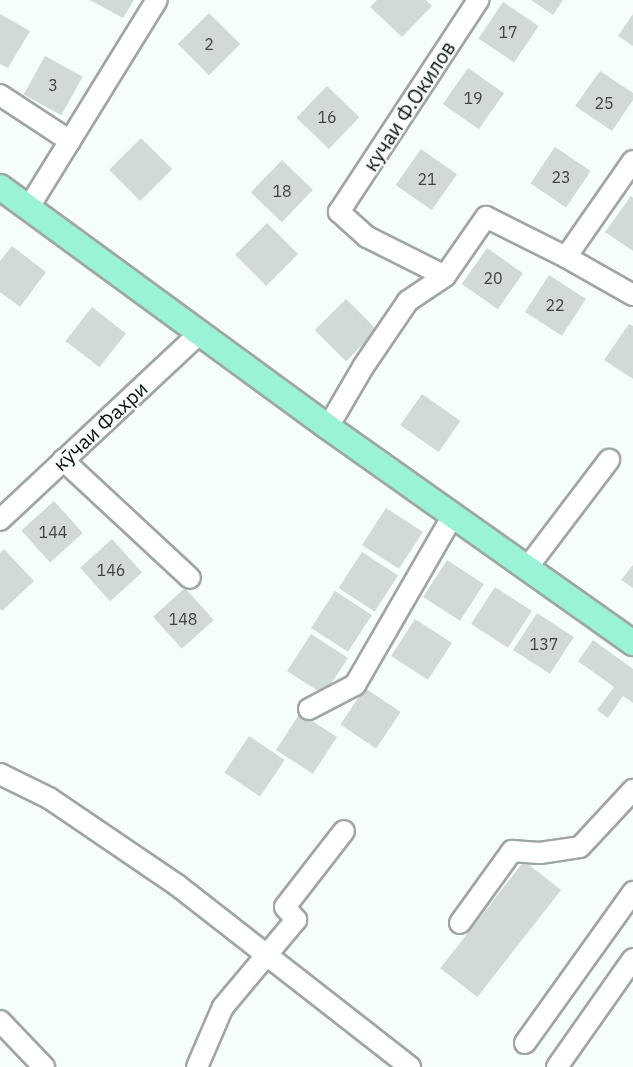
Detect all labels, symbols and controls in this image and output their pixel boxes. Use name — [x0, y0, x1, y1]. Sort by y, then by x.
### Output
house number: 17 — [498, 22, 518, 42]
house number: 2 — [204, 34, 214, 54]
street label: кучаи Ф.Окилов — [358, 37, 460, 175]
house number: 3 — [48, 75, 58, 95]
house number: 19 — [463, 88, 483, 108]
house number: 25 — [594, 93, 614, 113]
house number: 16 — [317, 107, 337, 127]
house number: 23 — [551, 167, 571, 187]
house number: 21 — [417, 169, 437, 189]
house number: 18 — [272, 181, 292, 201]
house number: 20 — [483, 268, 503, 288]
house number: 22 — [545, 295, 565, 315]
street label: кӯчаи Фахри — [48, 376, 152, 476]
house number: 144 — [39, 522, 67, 542]
house number: 146 — [97, 560, 125, 580]
house number: 148 — [169, 609, 197, 629]
house number: 137 — [530, 634, 558, 654]

